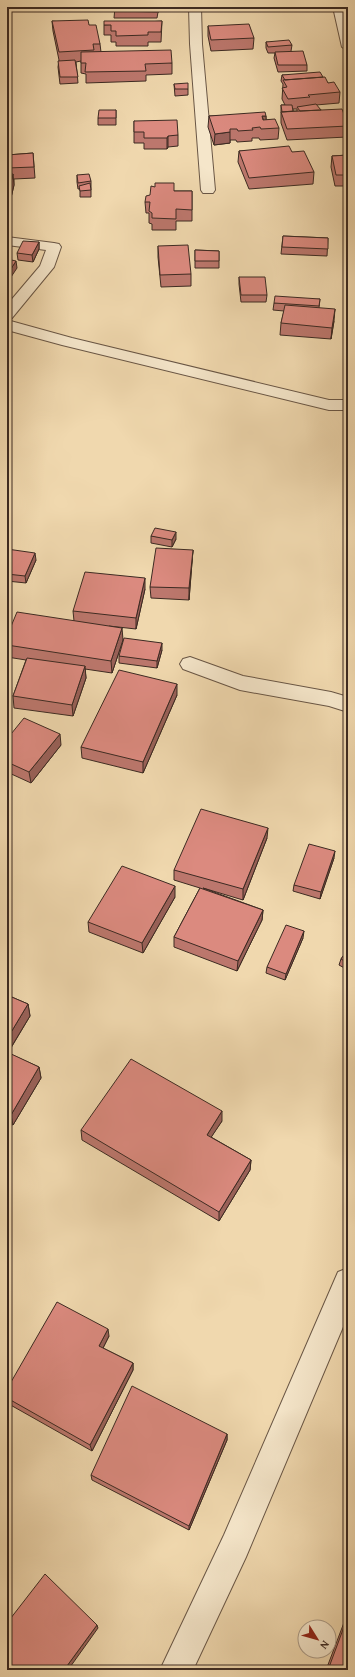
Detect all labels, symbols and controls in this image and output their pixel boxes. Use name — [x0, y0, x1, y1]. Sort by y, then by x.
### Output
north arrow — [297, 1619, 337, 1659]
text: N — [316, 1637, 334, 1653]

